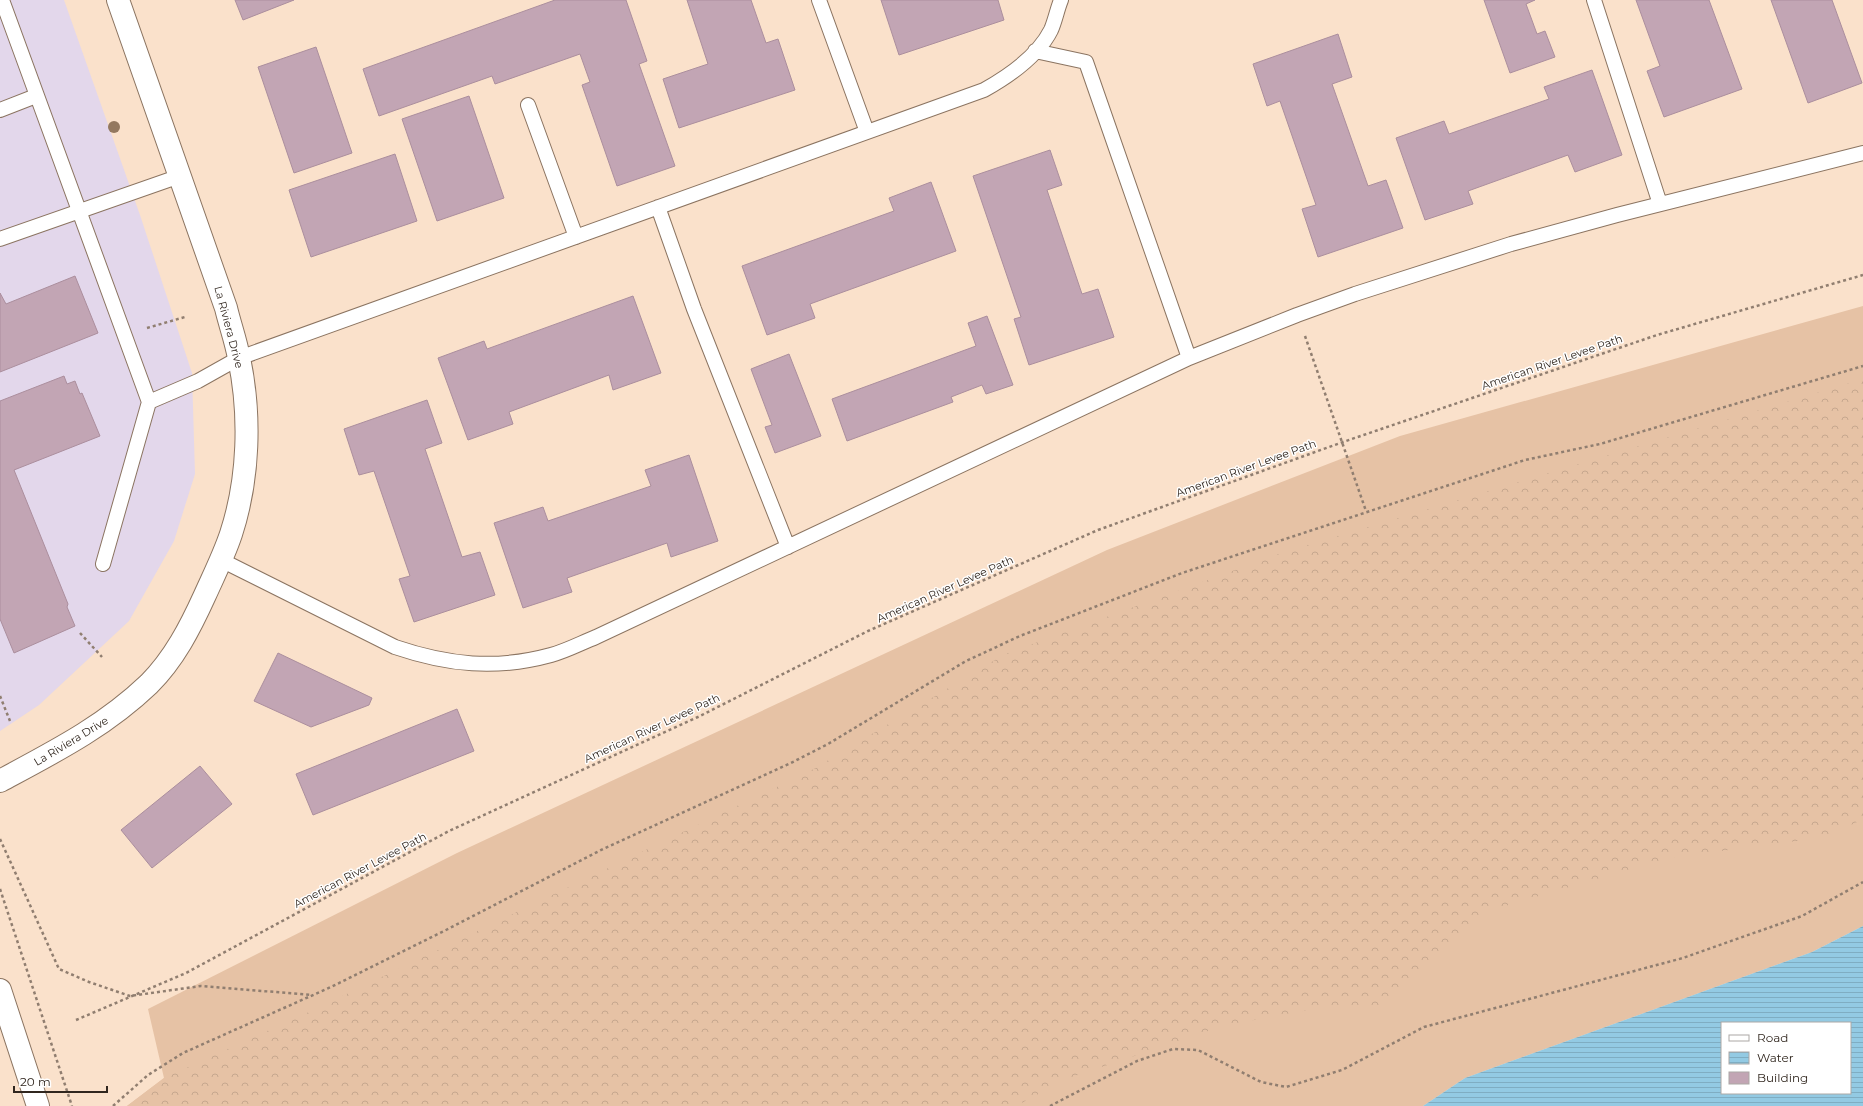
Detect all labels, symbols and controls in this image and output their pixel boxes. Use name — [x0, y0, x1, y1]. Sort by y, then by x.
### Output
street label: La Riviera Drive — [211, 284, 247, 370]
street label: American River Levee Path — [1480, 331, 1624, 393]
street label: American River Levee Path — [1174, 436, 1318, 500]
street label: American River Levee Path — [874, 552, 1016, 626]
street label: American River Levee Path — [582, 690, 722, 766]
street label: La Riviera Drive — [31, 713, 111, 769]
street label: American River Levee Path — [291, 829, 429, 911]
legend — [1721, 1022, 1851, 1094]
text: Road — [1757, 1030, 1788, 1045]
text: Water — [1757, 1050, 1794, 1065]
scale bar — [14, 1068, 107, 1094]
text: Building — [1757, 1070, 1808, 1085]
text: 20 m — [20, 1074, 51, 1089]

